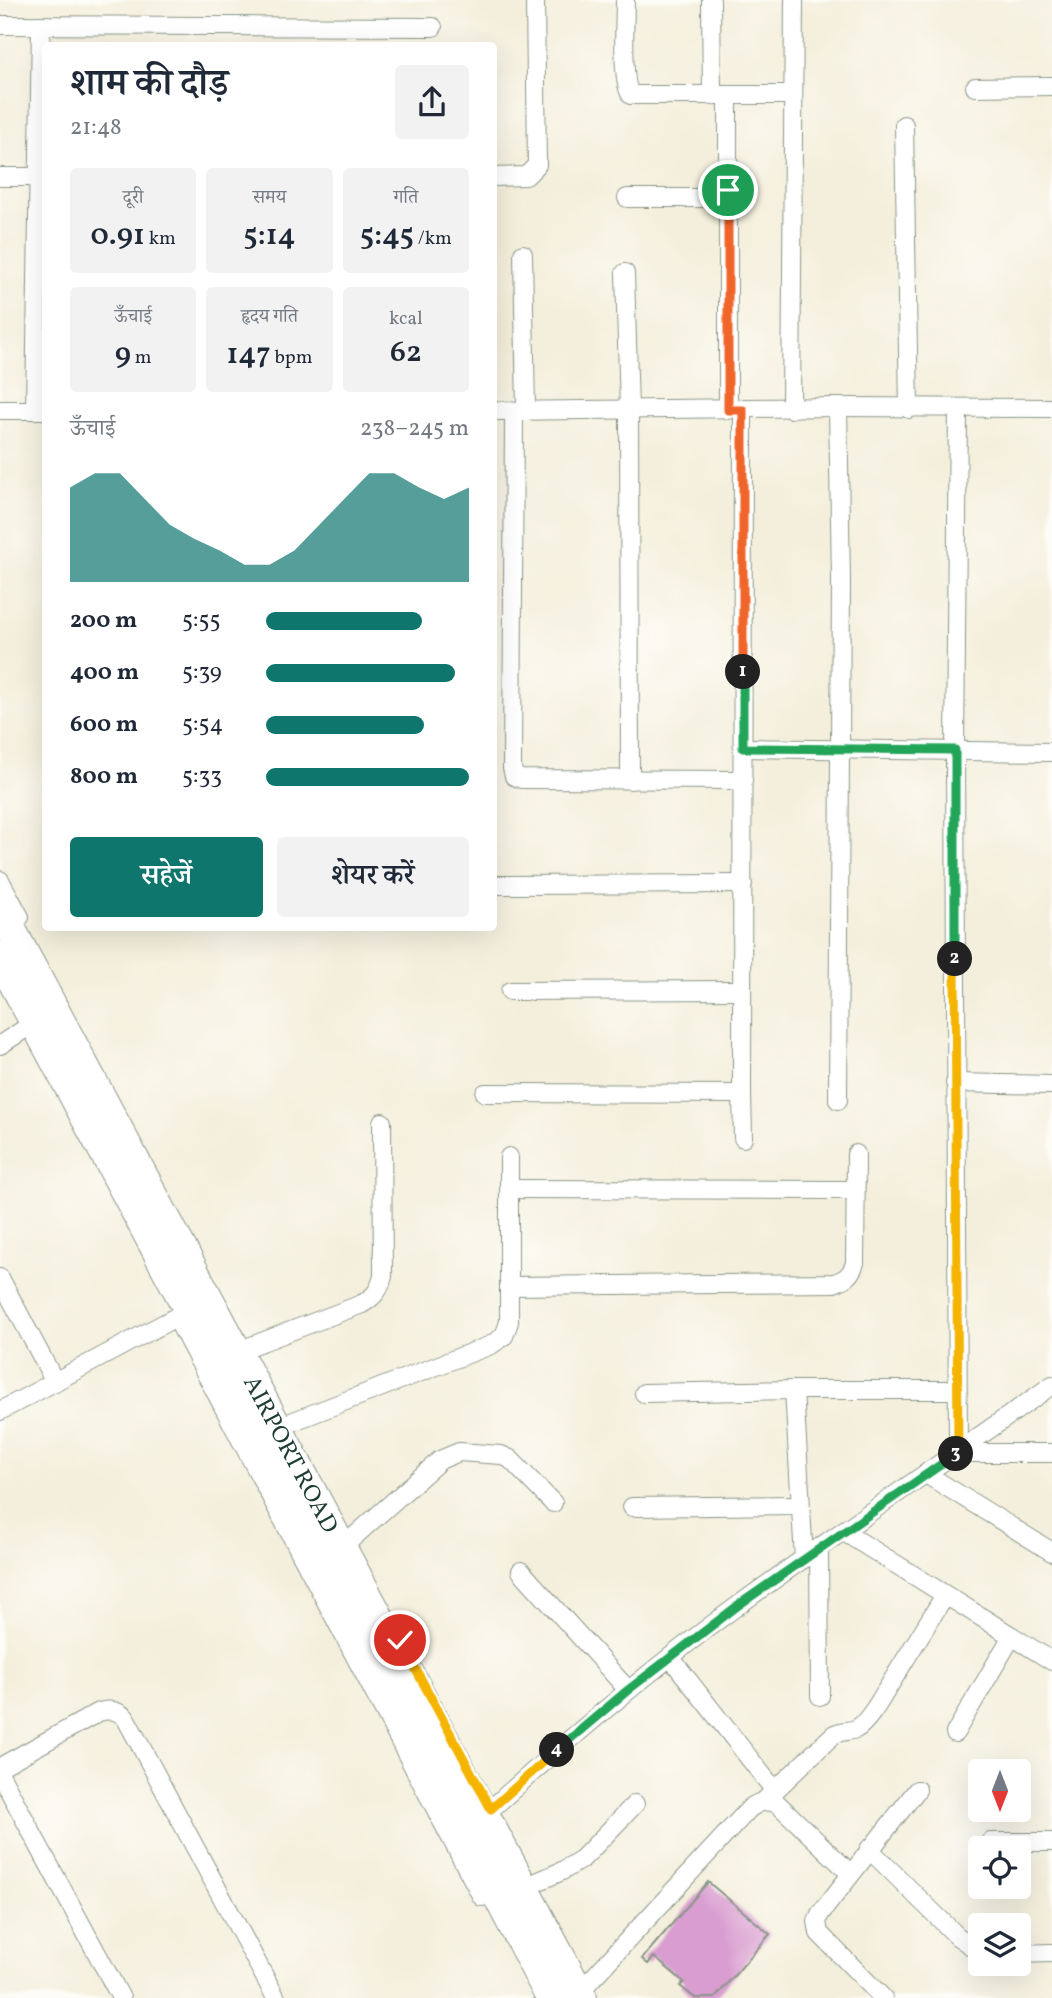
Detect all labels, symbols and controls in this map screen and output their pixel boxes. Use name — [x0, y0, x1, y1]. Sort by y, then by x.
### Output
text: शाम की दौड़ — [70, 59, 228, 112]
button: share — [395, 65, 469, 139]
text: 21:48 — [70, 112, 122, 144]
pin — [698, 160, 758, 220]
icon: arrive — [709, 171, 747, 209]
text: दूरी — [123, 185, 143, 211]
text: समय — [253, 185, 286, 211]
text: गति — [393, 185, 418, 211]
text: 0.91 — [91, 215, 145, 257]
text: 5:14 — [243, 215, 296, 257]
text: 5:45 — [360, 215, 414, 257]
text: km — [145, 226, 176, 252]
text: /km — [414, 226, 452, 252]
text: ऊँचाई — [114, 304, 152, 330]
text: हृदय गति — [241, 304, 298, 330]
text: kcal — [389, 306, 423, 332]
text: 62 — [390, 332, 422, 374]
text: 9 — [115, 334, 131, 376]
text: 147 — [226, 334, 271, 376]
text: m — [131, 345, 152, 371]
text: bpm — [271, 345, 313, 371]
text: ऊँचाई — [70, 413, 115, 445]
text: 238–245 m — [360, 413, 469, 445]
text: 200 m — [70, 605, 137, 637]
text: 5:55 — [182, 605, 221, 637]
pin: 1 — [726, 654, 760, 690]
text: 400 m — [70, 657, 139, 689]
text: 5:39 — [182, 657, 222, 689]
text: 1 — [739, 658, 746, 684]
text: 600 m — [70, 709, 138, 741]
text: 5:54 — [182, 709, 223, 741]
text: 800 m — [70, 761, 138, 793]
text: 5:33 — [182, 761, 222, 793]
button: सहेजें — [70, 837, 263, 917]
button: शेयर करें — [277, 837, 469, 917]
pin: 2 — [937, 942, 972, 976]
text: 2 — [950, 945, 959, 971]
street label: AIRPORT ROAD — [233, 1370, 346, 1540]
pin: 3 — [939, 1436, 974, 1472]
text: 3 — [951, 1440, 960, 1466]
pin — [370, 1610, 430, 1670]
icon: check — [381, 1621, 419, 1659]
pin: 4 — [540, 1732, 574, 1768]
text: 4 — [551, 1736, 562, 1762]
north arrow — [968, 1759, 1031, 1822]
map controls — [968, 1759, 1031, 1976]
button: locate — [968, 1836, 1031, 1899]
button: layers — [968, 1913, 1031, 1976]

